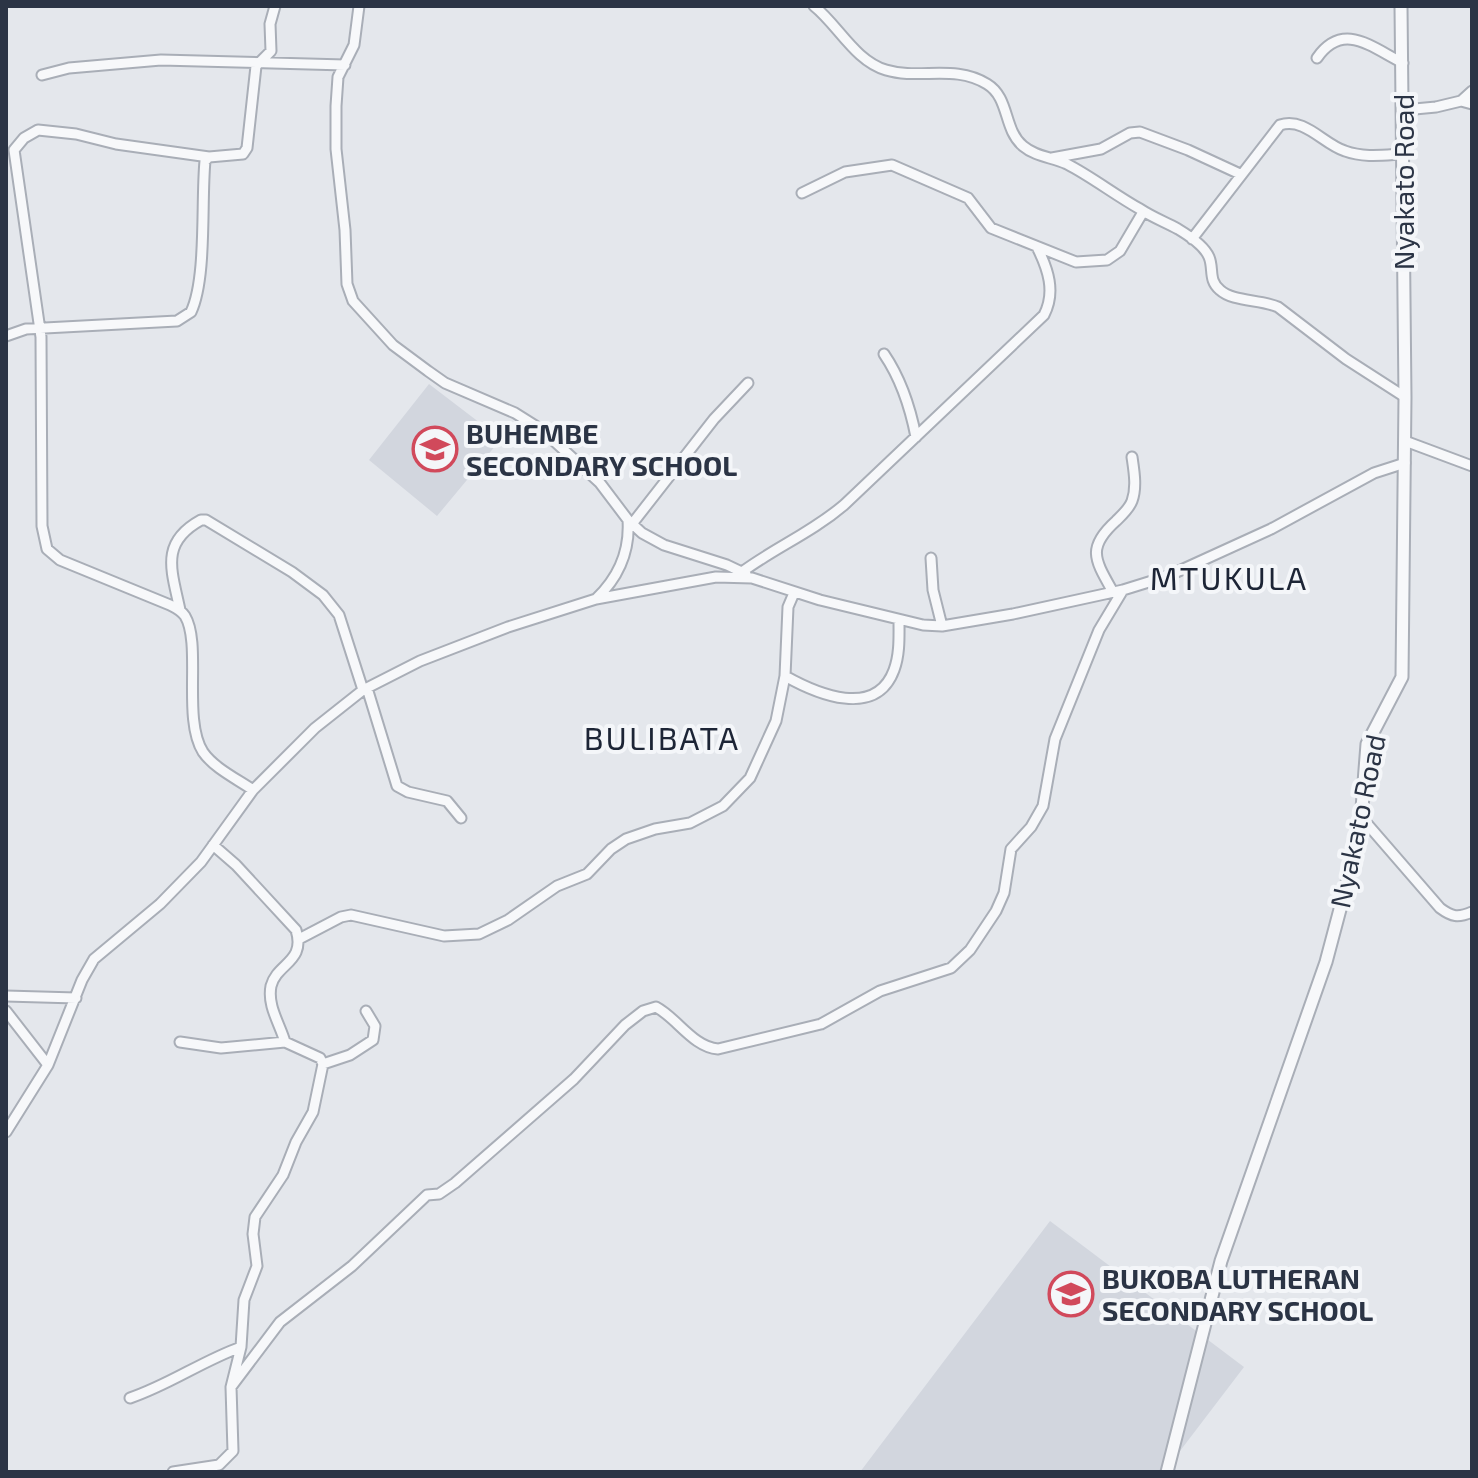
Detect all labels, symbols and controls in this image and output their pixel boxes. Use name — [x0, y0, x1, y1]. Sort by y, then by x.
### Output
street label: Nyakato Road — [1386, 94, 1420, 270]
place label: BUHEMBE SECONDARY SCHOOL — [466, 416, 737, 482]
school or university icon: BUHEMBE SECONDARY SCHOOL — [411, 425, 459, 473]
district label: MTUKULA — [1150, 558, 1308, 596]
district label: BULIBATA — [584, 718, 740, 756]
street label: Nyakato Road — [1322, 731, 1392, 911]
place label: BUKOBA LUTHERAN SECONDARY SCHOOL — [1102, 1261, 1373, 1327]
school or university icon: BUKOBA LUTHERAN SECONDARY SCHOOL — [1047, 1270, 1095, 1318]

